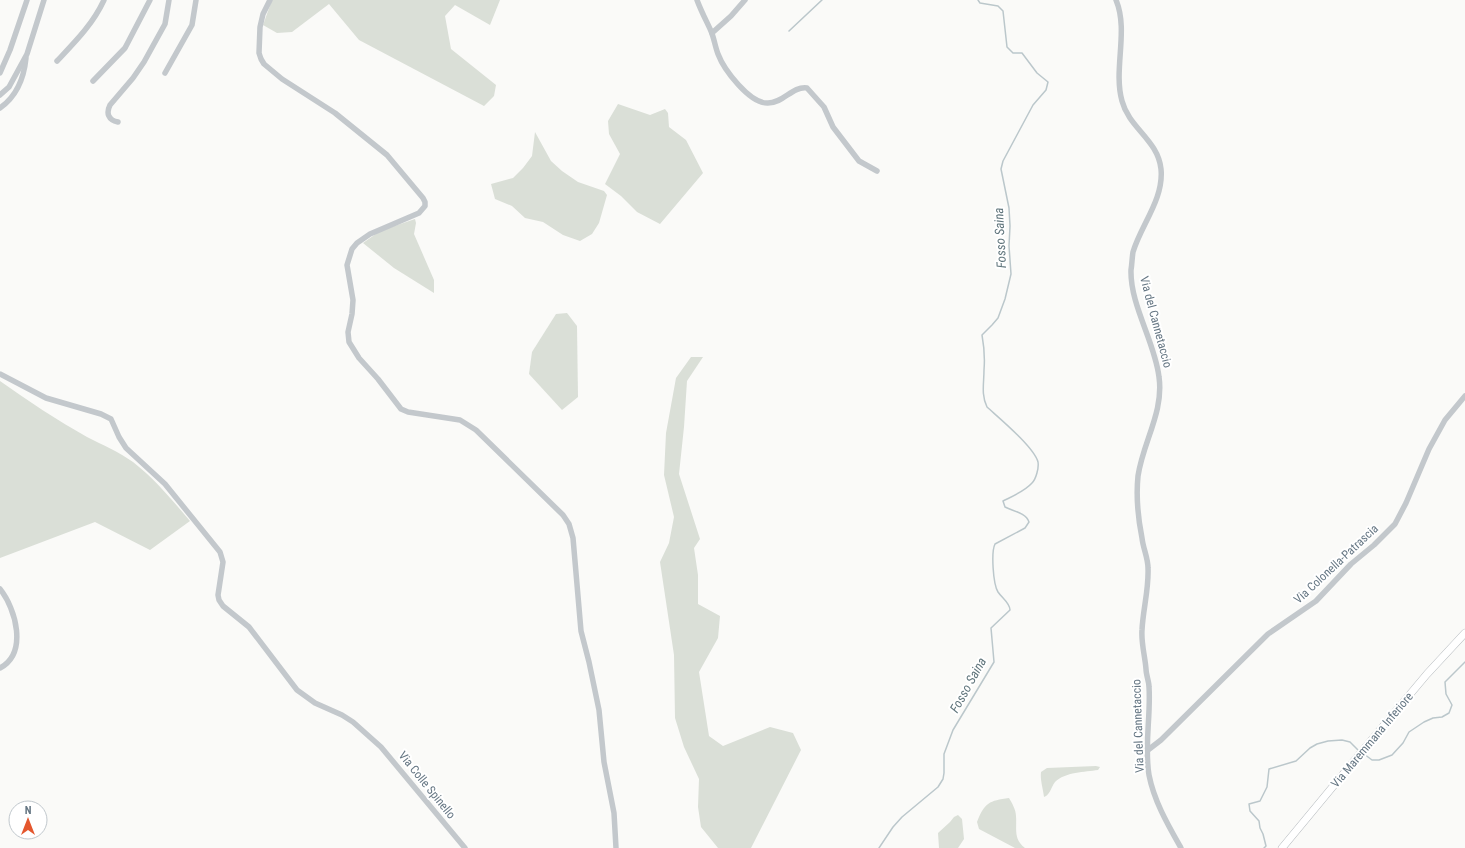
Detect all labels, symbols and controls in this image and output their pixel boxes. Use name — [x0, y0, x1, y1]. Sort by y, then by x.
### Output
water label: Fosso Saina — [991, 207, 1009, 269]
street label: Via del Cannetaccio — [1137, 275, 1175, 369]
street label: Via Colonella-Patrascia — [1291, 521, 1381, 607]
water label: Fosso Saina — [947, 655, 989, 715]
street label: Via del Cannetaccio — [1129, 679, 1147, 773]
street label: Via Maremmana Inferiore — [1328, 689, 1416, 790]
street label: Via Colle Spinello — [396, 749, 458, 821]
north arrow — [8, 800, 48, 840]
text: N — [25, 804, 32, 817]

